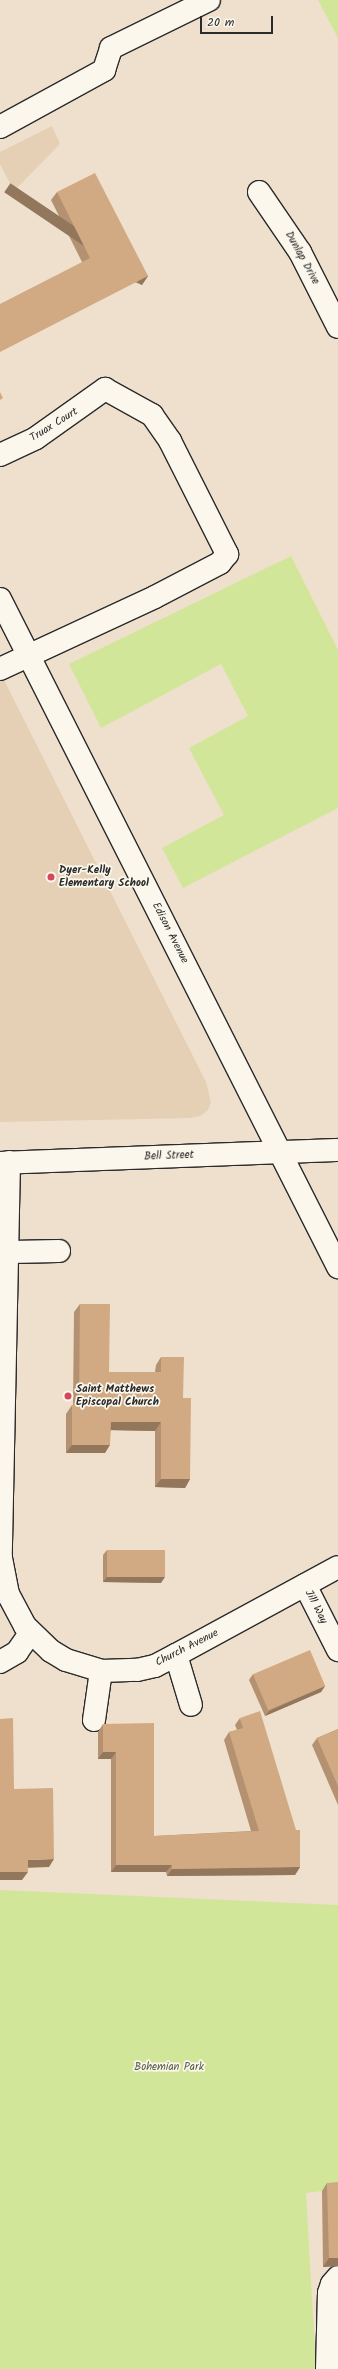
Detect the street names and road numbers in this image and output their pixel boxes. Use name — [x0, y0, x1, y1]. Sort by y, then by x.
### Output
street label: Dunlap Drive — [282, 229, 322, 287]
street label: Truax Court — [28, 405, 80, 445]
street label: Edison Avenue — [149, 900, 191, 966]
street label: Bell Street — [144, 1149, 194, 1163]
street label: Jill Way — [302, 1588, 330, 1626]
street label: Church Avenue — [153, 1626, 221, 1670]

